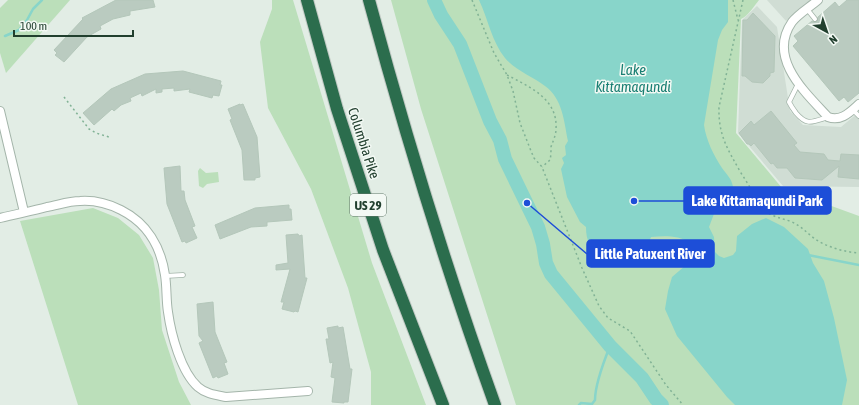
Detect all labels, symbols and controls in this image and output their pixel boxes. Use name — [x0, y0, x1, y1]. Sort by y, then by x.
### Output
scale bar — [14, 12, 133, 38]
north arrow — [807, 12, 847, 52]
text: 100 m — [20, 19, 47, 33]
text: N — [827, 33, 840, 46]
water label: Lake Kittamaqundi — [595, 61, 671, 95]
street label: Columbia Pike — [345, 105, 383, 181]
callout: Lake Kittamaqundi Park — [684, 187, 831, 214]
text: Lake Kittamaqundi Park — [691, 192, 823, 209]
road number: US 29 — [350, 194, 386, 216]
callout: Little Patuxent River — [587, 240, 714, 267]
text: Little Patuxent River — [595, 245, 706, 262]

